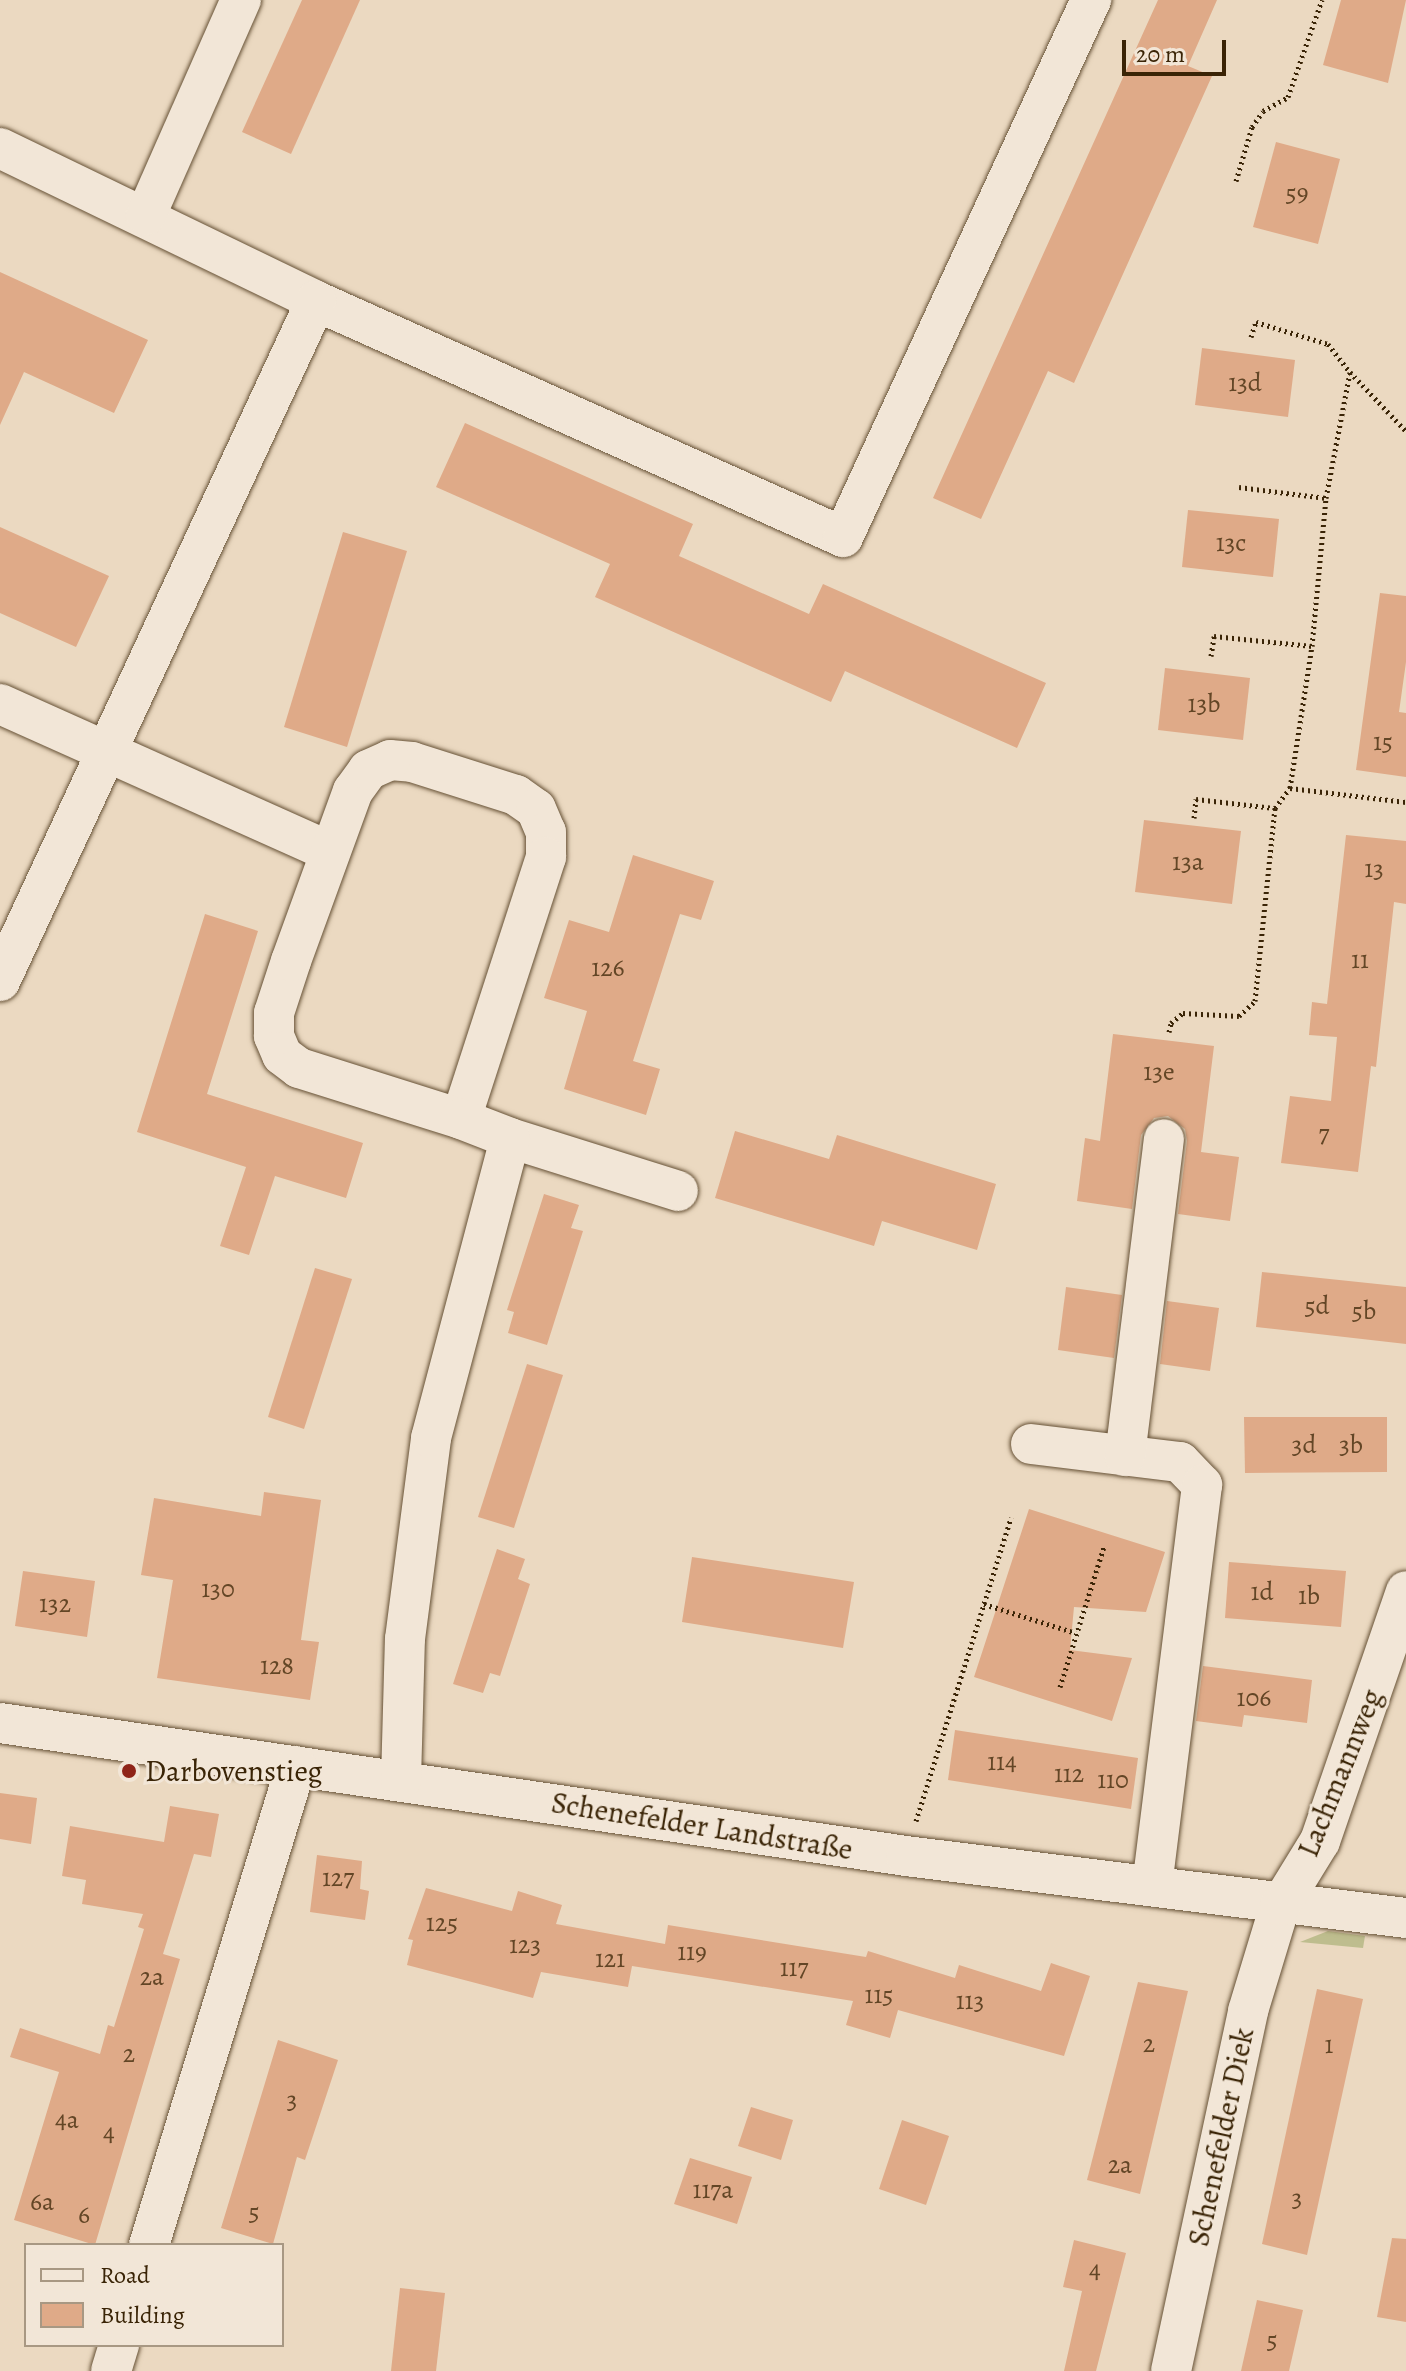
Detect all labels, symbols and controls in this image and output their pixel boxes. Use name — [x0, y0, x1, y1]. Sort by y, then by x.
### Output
scale bar — [1126, 24, 1230, 74]
text: 20 m — [1136, 38, 1185, 70]
house number: 59 — [1285, 177, 1309, 209]
house number: 13d — [1228, 367, 1262, 399]
house number: 13c — [1216, 527, 1246, 559]
house number: 13b — [1188, 688, 1220, 720]
house number: 15 — [1373, 726, 1393, 758]
house number: 13a — [1172, 846, 1204, 878]
house number: 13 — [1364, 853, 1384, 885]
house number: 11 — [1351, 944, 1369, 976]
house number: 126 — [591, 952, 625, 984]
house number: 13e — [1143, 1056, 1175, 1088]
house number: 7 — [1319, 1118, 1329, 1150]
house number: 5d — [1304, 1290, 1330, 1322]
house number: 5b — [1352, 1295, 1376, 1327]
house number: 3d — [1292, 1429, 1316, 1461]
house number: 3b — [1339, 1429, 1363, 1461]
house number: 130 — [201, 1573, 235, 1605]
house number: 1d — [1251, 1576, 1273, 1608]
house number: 1b — [1298, 1580, 1320, 1612]
house number: 132 — [39, 1588, 71, 1620]
house number: 128 — [260, 1650, 294, 1682]
house number: 106 — [1237, 1682, 1271, 1714]
street label: Lachmannweg — [1290, 1684, 1390, 1862]
house number: 114 — [987, 1746, 1017, 1778]
place label: Darbovenstieg — [145, 1753, 323, 1789]
house number: 112 — [1054, 1758, 1084, 1790]
marker: Darbovenstieg — [120, 1762, 138, 1780]
house number: 110 — [1097, 1764, 1129, 1796]
street label: Schenefelder Landstraße — [549, 1784, 855, 1868]
house number: 127 — [322, 1862, 354, 1894]
house number: 125 — [426, 1907, 458, 1939]
house number: 123 — [509, 1929, 541, 1961]
house number: 119 — [677, 1936, 707, 1968]
house number: 121 — [595, 1943, 625, 1975]
house number: 117 — [780, 1952, 808, 1984]
house number: 2a — [140, 1961, 164, 1993]
house number: 115 — [865, 1979, 893, 2011]
house number: 113 — [956, 1985, 984, 2017]
street label: Schenefelder Diek — [1180, 2025, 1262, 2249]
house number: 2 — [1143, 2028, 1155, 2060]
house number: 1 — [1325, 2029, 1333, 2061]
house number: 2 — [123, 2038, 135, 2070]
house number: 3 — [287, 2084, 297, 2116]
house number: 4a — [55, 2104, 79, 2136]
house number: 4 — [103, 2117, 115, 2149]
house number: 2a — [1108, 2149, 1132, 2181]
house number: 117a — [693, 2174, 733, 2206]
house number: 3 — [1292, 2182, 1302, 2214]
house number: 6a — [30, 2186, 54, 2218]
house number: 5 — [248, 2196, 260, 2228]
house number: 6 — [78, 2199, 90, 2231]
legend — [24, 2243, 284, 2347]
house number: 4 — [1089, 2254, 1101, 2286]
text: Road — [100, 2259, 150, 2291]
text: Building — [100, 2299, 185, 2331]
house number: 5 — [1266, 2324, 1278, 2356]

